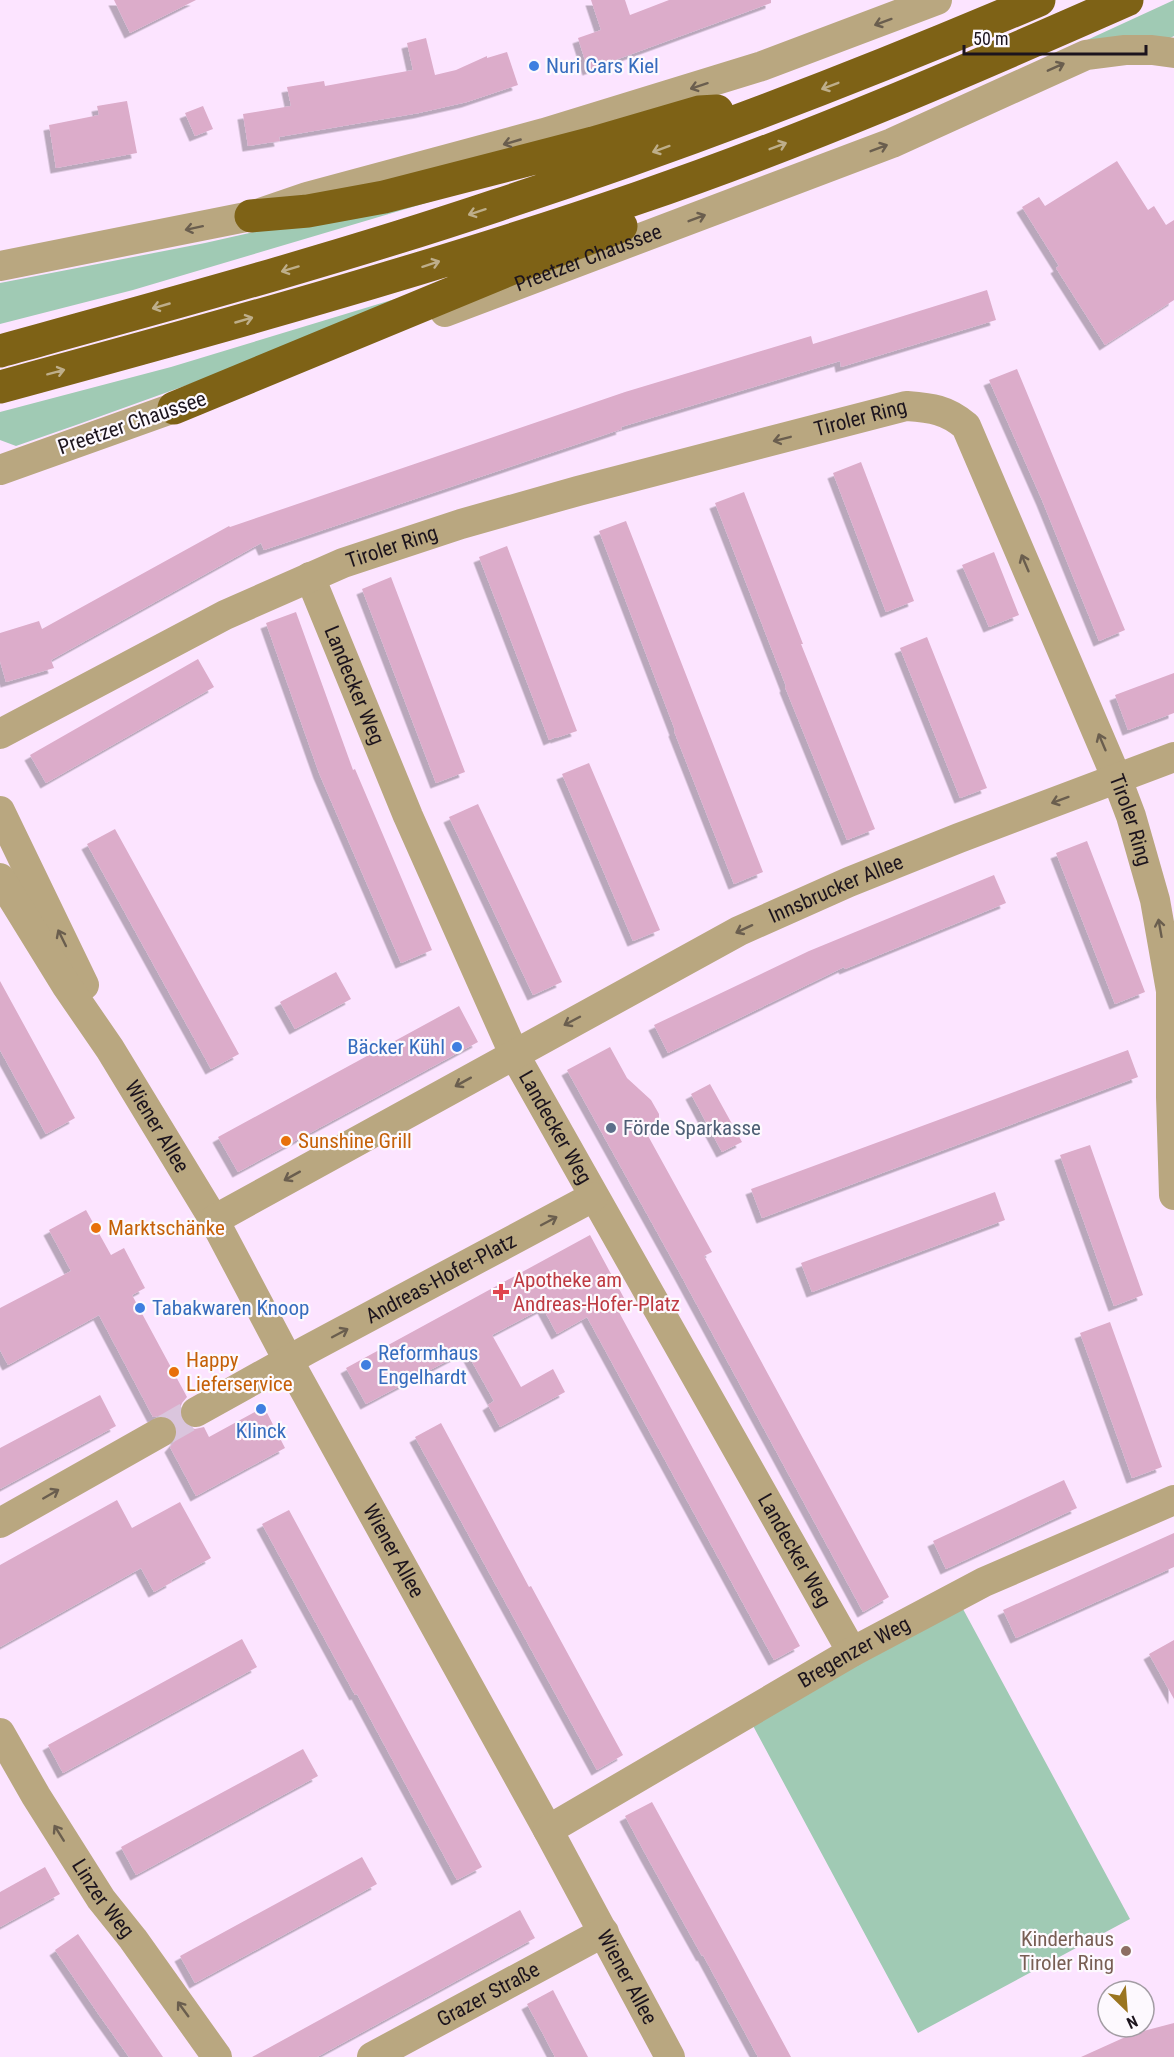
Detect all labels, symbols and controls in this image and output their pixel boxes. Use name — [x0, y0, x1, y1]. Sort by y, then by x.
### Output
one-way arrow — [874, 17, 893, 28]
scale bar — [964, 18, 1146, 56]
text: 50 m — [973, 28, 1008, 49]
place label: Nuri Cars Kiel — [546, 54, 659, 78]
marker: Nuri Cars Kiel — [527, 59, 541, 73]
one-way arrow — [1047, 61, 1065, 72]
one-way arrow — [690, 82, 709, 93]
one-way arrow — [821, 82, 840, 93]
one-way arrow — [503, 137, 522, 148]
one-way arrow — [768, 140, 787, 151]
one-way arrow — [869, 142, 887, 153]
one-way arrow — [652, 144, 671, 155]
one-way arrow — [468, 207, 487, 218]
one-way arrow — [687, 212, 705, 223]
street label: Preetzer Chaussee — [511, 219, 665, 297]
one-way arrow — [184, 223, 204, 234]
one-way arrow — [421, 258, 440, 269]
one-way arrow — [281, 264, 300, 275]
one-way arrow — [152, 301, 171, 312]
one-way arrow — [234, 314, 253, 325]
one-way arrow — [47, 366, 66, 377]
street label: Preetzer Chaussee — [55, 386, 209, 460]
street label: Tiroler Ring — [811, 394, 909, 441]
one-way arrow — [773, 433, 792, 445]
street label: Tiroler Ring — [343, 521, 441, 573]
one-way arrow — [1019, 554, 1030, 573]
street label: Landecker Weg — [319, 622, 389, 748]
one-way arrow — [1096, 734, 1107, 752]
street label: Tiroler Ring — [1104, 771, 1157, 869]
one-way arrow — [1052, 795, 1070, 806]
street label: Innsbrucker Allee — [765, 850, 907, 928]
one-way arrow — [1154, 918, 1165, 938]
one-way arrow — [735, 924, 753, 936]
one-way arrow — [56, 929, 68, 947]
one-way arrow — [563, 1016, 581, 1028]
place label: Bäcker Kühl — [347, 1035, 445, 1059]
marker: Bäcker Kühl — [450, 1040, 464, 1054]
street label: Landecker Weg — [514, 1066, 597, 1188]
street label: Wiener Allee — [120, 1076, 194, 1177]
one-way arrow — [454, 1077, 472, 1088]
place label: Förde Sparkasse — [623, 1116, 761, 1140]
marker: Förde Sparkasse — [604, 1121, 618, 1135]
place label: Sunshine Grill — [298, 1129, 412, 1153]
marker: Sunshine Grill — [279, 1134, 293, 1148]
one-way arrow — [284, 1170, 301, 1182]
one-way arrow — [539, 1215, 557, 1226]
place label: Marktschänke — [108, 1216, 225, 1240]
marker: Marktschänke — [89, 1221, 103, 1235]
street label: Andreas-Hofer-Platz — [362, 1228, 520, 1328]
place label: Apotheke am Andreas-Hofer-Platz — [513, 1268, 680, 1316]
marker: Apotheke am Andreas-Hofer-Platz — [494, 1285, 508, 1299]
place label: Tabakwaren Knoop — [152, 1296, 309, 1320]
marker: Tabakwaren Knoop — [133, 1301, 147, 1315]
one-way arrow — [330, 1326, 348, 1338]
place label: Reformhaus Engelhardt — [378, 1341, 478, 1389]
place label: Happy Lieferservice — [186, 1348, 293, 1396]
marker: Reformhaus Engelhardt — [359, 1358, 373, 1372]
marker: Happy Lieferservice — [167, 1365, 181, 1379]
marker: Klinck — [254, 1402, 268, 1416]
place label: Klinck — [236, 1419, 287, 1443]
one-way arrow — [42, 1488, 59, 1500]
street label: Landecker Weg — [753, 1489, 836, 1611]
street label: Wiener Allee — [358, 1500, 429, 1602]
street label: Bregenzer Weg — [794, 1612, 914, 1693]
one-way arrow — [53, 1825, 65, 1842]
street label: Linzer Weg — [67, 1855, 139, 1943]
street label: Wiener Allee — [592, 1926, 662, 2028]
place label: Kinderhaus Tiroler Ring — [1019, 1927, 1114, 1975]
marker: Kinderhaus Tiroler Ring — [1119, 1944, 1133, 1958]
street label: Grazer Straße — [433, 1957, 544, 2032]
north arrow — [1096, 1979, 1156, 2039]
one-way arrow — [177, 2002, 189, 2018]
text: N — [1124, 2011, 1141, 2033]

